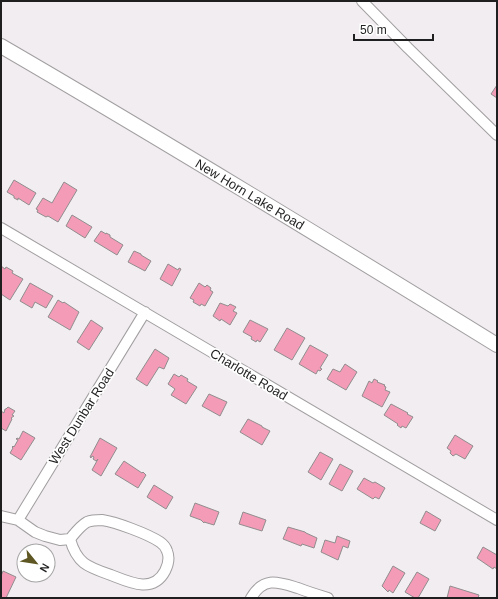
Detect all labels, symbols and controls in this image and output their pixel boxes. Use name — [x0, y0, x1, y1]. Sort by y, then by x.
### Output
scale bar — [354, 16, 433, 42]
text: 50 m — [360, 23, 387, 37]
street label: New Horn Lake Road — [193, 156, 307, 233]
street label: Charlotte Road — [207, 345, 290, 403]
street label: West Dunbar Road — [46, 366, 117, 467]
north arrow — [16, 543, 56, 583]
text: N — [37, 562, 52, 574]

